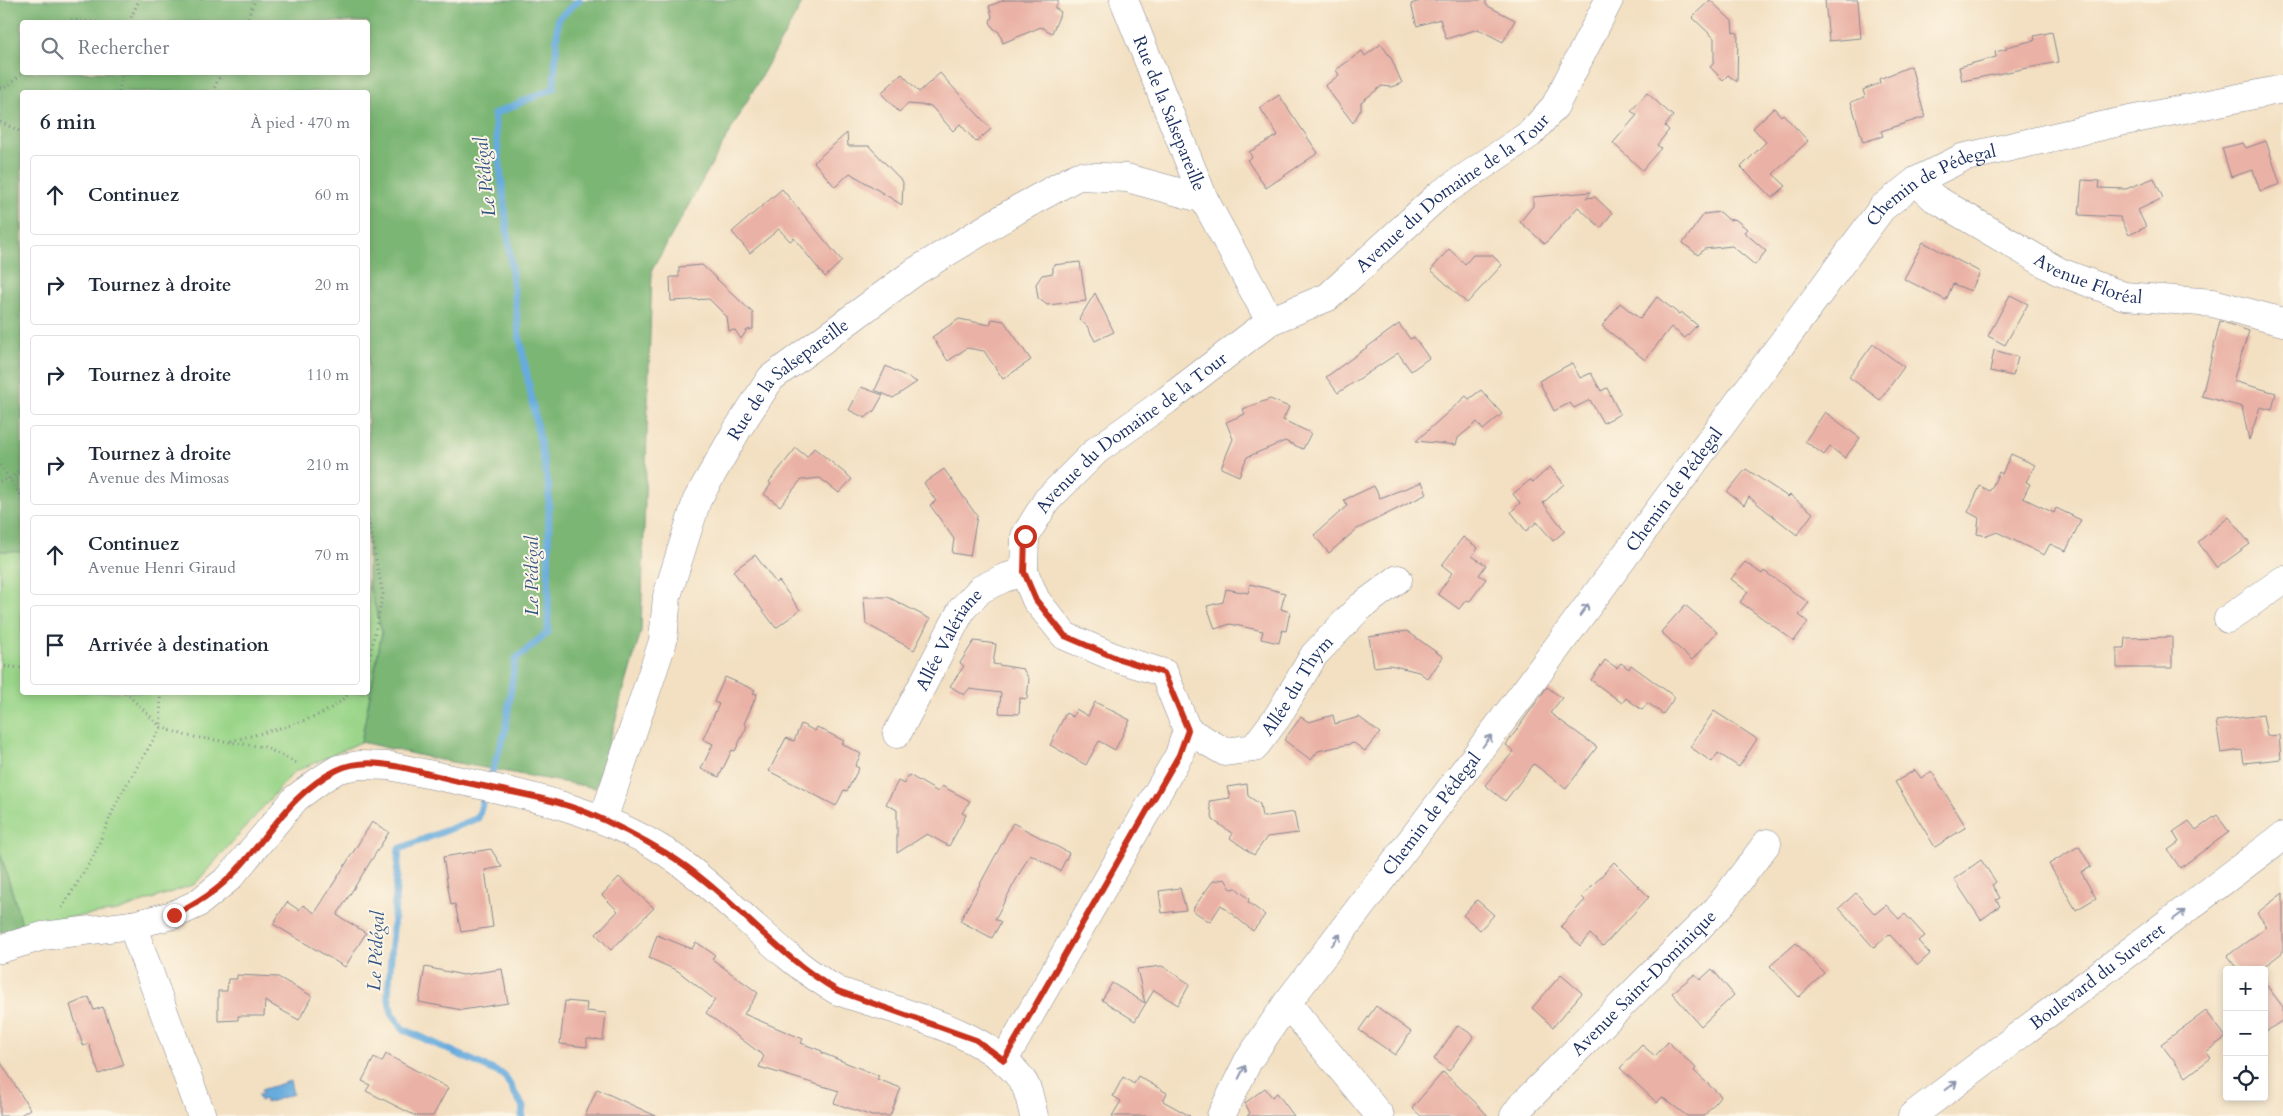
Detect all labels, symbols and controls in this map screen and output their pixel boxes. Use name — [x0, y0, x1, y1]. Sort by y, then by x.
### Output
search box — [20, 20, 370, 75]
street label: Rue de la Salsepareille — [1127, 32, 1212, 195]
icon: search — [38, 34, 66, 62]
text: Rechercher — [78, 35, 169, 61]
text: 6 min — [40, 108, 96, 137]
street label: Avenue du Domaine de la Tour — [1350, 108, 1555, 278]
text: À pied · 470 m — [250, 112, 350, 134]
water label: Le Pédégal — [468, 135, 502, 218]
street label: Chemin de Pédegal — [1860, 138, 1999, 231]
icon: ahead — [41, 181, 69, 209]
text: Continuez — [88, 182, 179, 208]
text: 60 m — [315, 184, 349, 206]
street label: Avenue Floréal — [2029, 247, 2144, 310]
icon: right — [41, 271, 69, 299]
text: Tournez à droite — [88, 272, 231, 298]
text: 20 m — [315, 274, 349, 296]
street label: Rue de la Salsepareille — [721, 312, 854, 445]
street label: Avenue du Domaine de la Tour — [1029, 346, 1232, 518]
icon: right — [41, 361, 69, 389]
text: Tournez à droite — [88, 362, 231, 388]
text: 110 m — [307, 364, 349, 386]
street label: Chemin de Pédegal — [1620, 422, 1728, 557]
text: Tournez à droite — [88, 441, 231, 467]
icon: right — [41, 451, 69, 479]
text: 210 m — [307, 454, 349, 476]
text: Avenue des Mimosas — [88, 467, 229, 489]
route start — [1014, 525, 1037, 548]
text: Continuez — [88, 531, 179, 557]
water label: Le Pédégal — [519, 535, 545, 616]
icon: ahead — [41, 541, 69, 569]
text: 70 m — [315, 544, 349, 566]
text: Avenue Henri Giraud — [88, 557, 236, 579]
street label: Allée Valériane — [909, 583, 988, 695]
one-way arrow — [1579, 604, 1589, 618]
street label: Allée du Thym — [1255, 629, 1339, 741]
icon: arrive — [41, 631, 69, 659]
text: Arrivée à destination — [88, 632, 269, 658]
one-way arrow — [1482, 734, 1492, 748]
street label: Chemin de Pédegal — [1376, 747, 1487, 881]
route end — [163, 904, 186, 927]
street label: Avenue Saint-Dominique — [1565, 904, 1722, 1061]
one-way arrow — [2172, 909, 2185, 920]
water label: Le Pédégal — [361, 910, 391, 992]
street label: Boulevard du Suveret — [2024, 917, 2170, 1035]
one-way arrow — [1330, 934, 1341, 947]
map controls — [2223, 966, 2268, 1101]
button: + — [2223, 966, 2268, 1011]
button: − — [2223, 1011, 2268, 1056]
button: locate — [2223, 1056, 2268, 1101]
one-way arrow — [1238, 1065, 1247, 1080]
one-way arrow — [1944, 1081, 1957, 1092]

